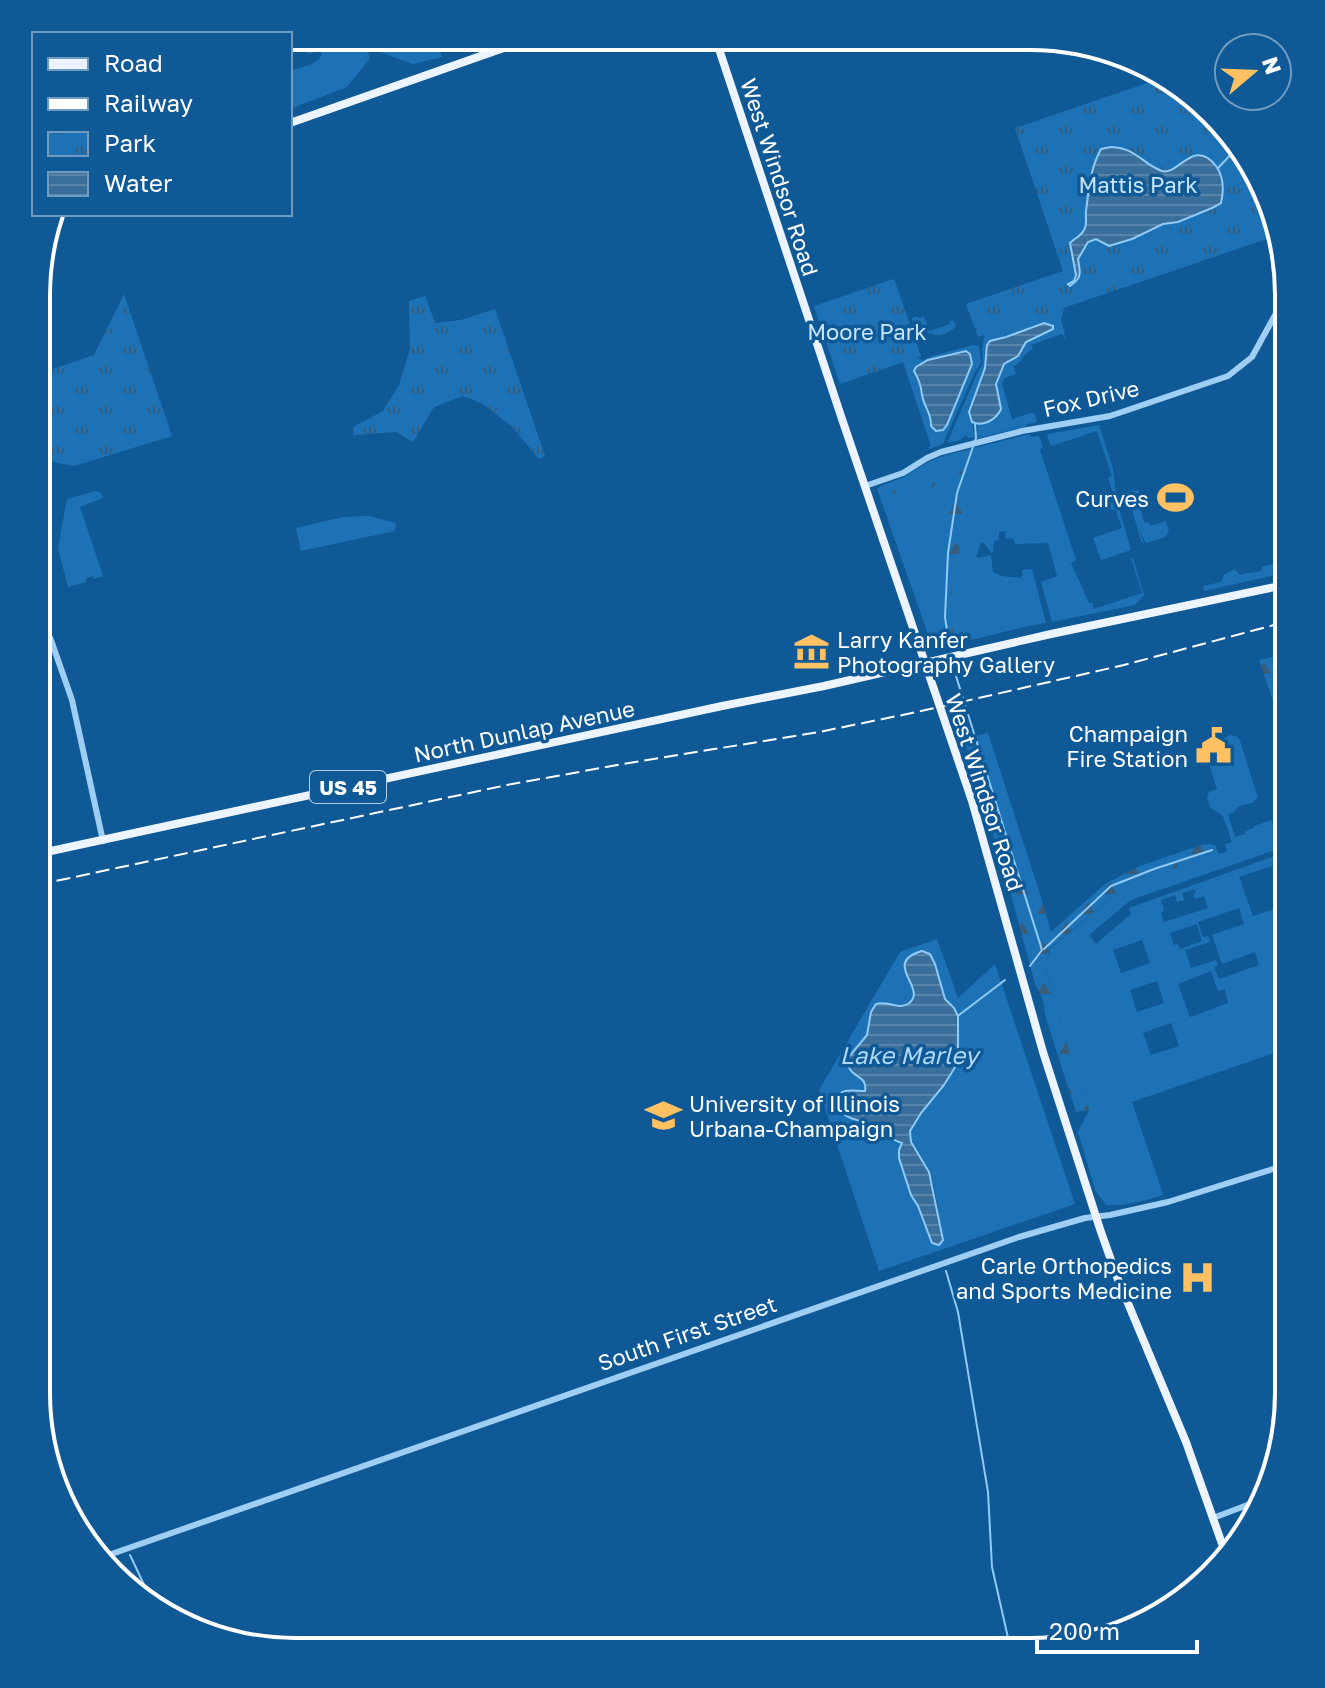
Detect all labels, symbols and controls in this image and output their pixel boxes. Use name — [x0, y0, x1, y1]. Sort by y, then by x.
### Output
legend — [32, 32, 292, 216]
north arrow — [1213, 32, 1293, 112]
text: Road — [104, 48, 163, 77]
text: N — [1257, 53, 1288, 78]
street label: West Windsor Road — [735, 75, 825, 279]
text: Railway — [104, 88, 193, 117]
text: Park — [104, 128, 156, 157]
text: Water — [104, 168, 172, 197]
park label: Mattis Park — [1078, 171, 1198, 198]
park label: Moore Park — [807, 318, 927, 345]
street label: Fox Drive — [1040, 374, 1142, 422]
sports icon: Curves — [1156, 479, 1194, 517]
place label: Curves — [1075, 485, 1149, 512]
place label: Larry Kanfer Photography Gallery — [837, 626, 1055, 678]
museum icon: Larry Kanfer Photography Gallery — [792, 633, 830, 671]
street label: West Windsor Road — [940, 690, 1030, 894]
street label: North Dunlap Avenue — [411, 694, 637, 768]
place label: Champaign Fire Station — [1066, 720, 1188, 772]
public building icon: Champaign Fire Station — [1195, 727, 1233, 765]
road number: US 45 — [310, 771, 386, 803]
water label: Lake Marley — [840, 1040, 982, 1070]
place label: University of Illinois Urbana-Champaign — [689, 1090, 900, 1142]
school or university icon: University of Illinois Urbana-Champaign — [644, 1097, 682, 1135]
place label: Carle Orthopedics and Sports Medicine — [956, 1252, 1172, 1304]
hospital icon: Carle Orthopedics and Sports Medicine — [1179, 1259, 1217, 1297]
street label: South First Street — [594, 1290, 780, 1376]
scale bar — [1037, 1604, 1197, 1654]
text: 200 m — [1049, 1616, 1120, 1645]

